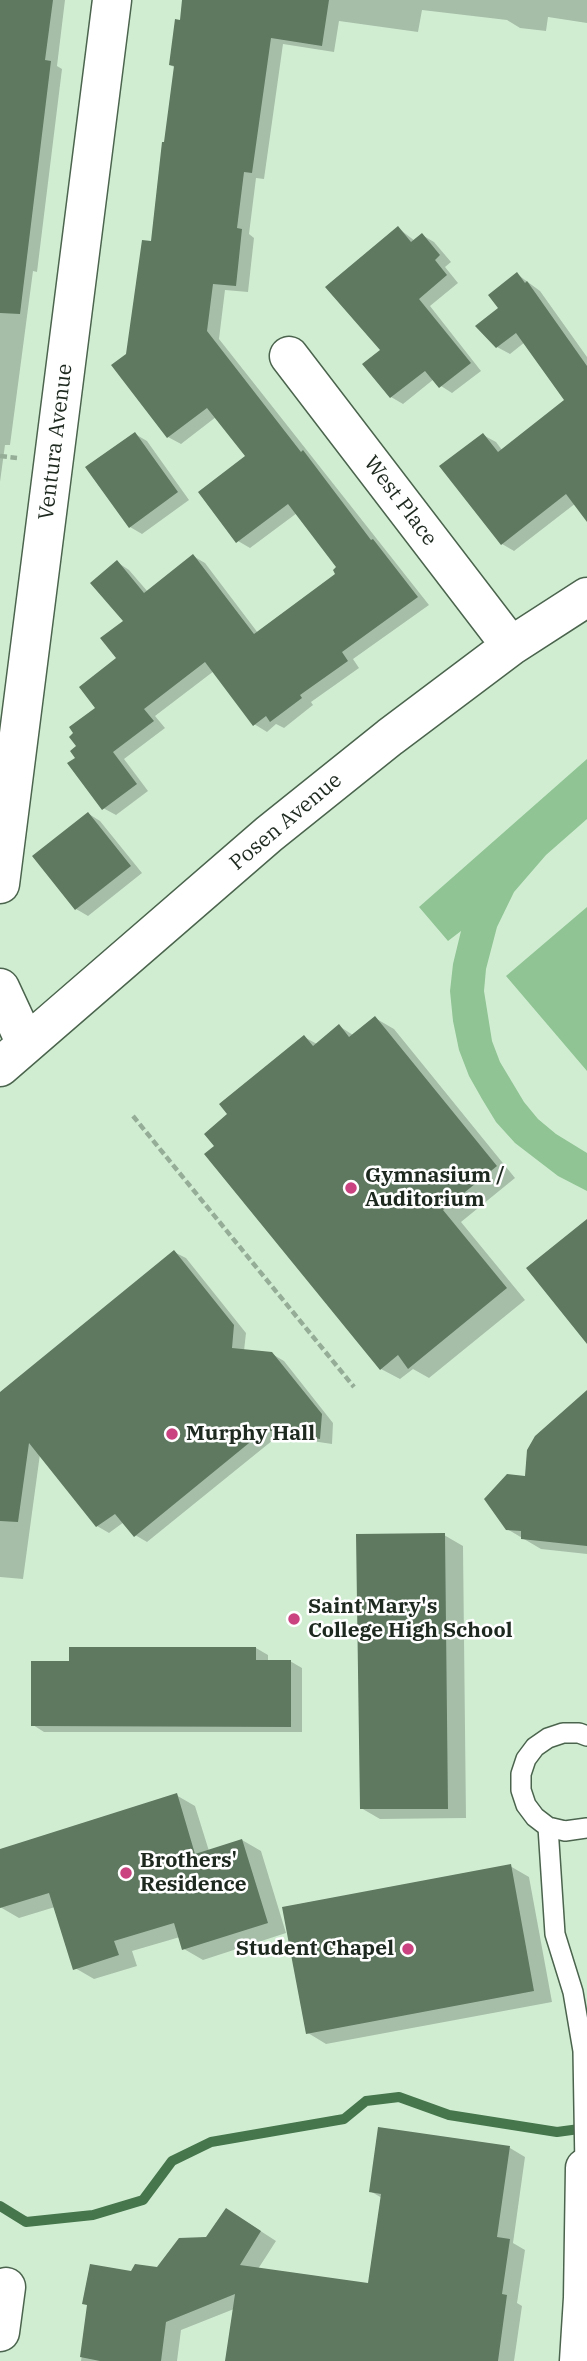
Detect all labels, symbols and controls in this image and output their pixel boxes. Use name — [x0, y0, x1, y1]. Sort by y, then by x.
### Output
street label: Ventura Avenue — [34, 362, 78, 522]
street label: West Place — [358, 451, 442, 551]
street label: Posen Avenue — [225, 768, 347, 876]
place label: Gymnasium / Auditorium — [365, 1163, 505, 1213]
marker: Gymnasium / Auditorium — [343, 1180, 359, 1196]
place label: Murphy Hall — [186, 1421, 315, 1447]
marker: Murphy Hall — [164, 1426, 180, 1442]
place label: Saint Mary's College High School — [308, 1594, 513, 1644]
marker: Saint Mary's College High School — [286, 1611, 302, 1627]
place label: Brothers' Residence — [140, 1848, 247, 1898]
marker: Brothers' Residence — [118, 1865, 134, 1881]
place label: Student Chapel — [236, 1936, 394, 1962]
marker: Student Chapel — [400, 1941, 416, 1957]

